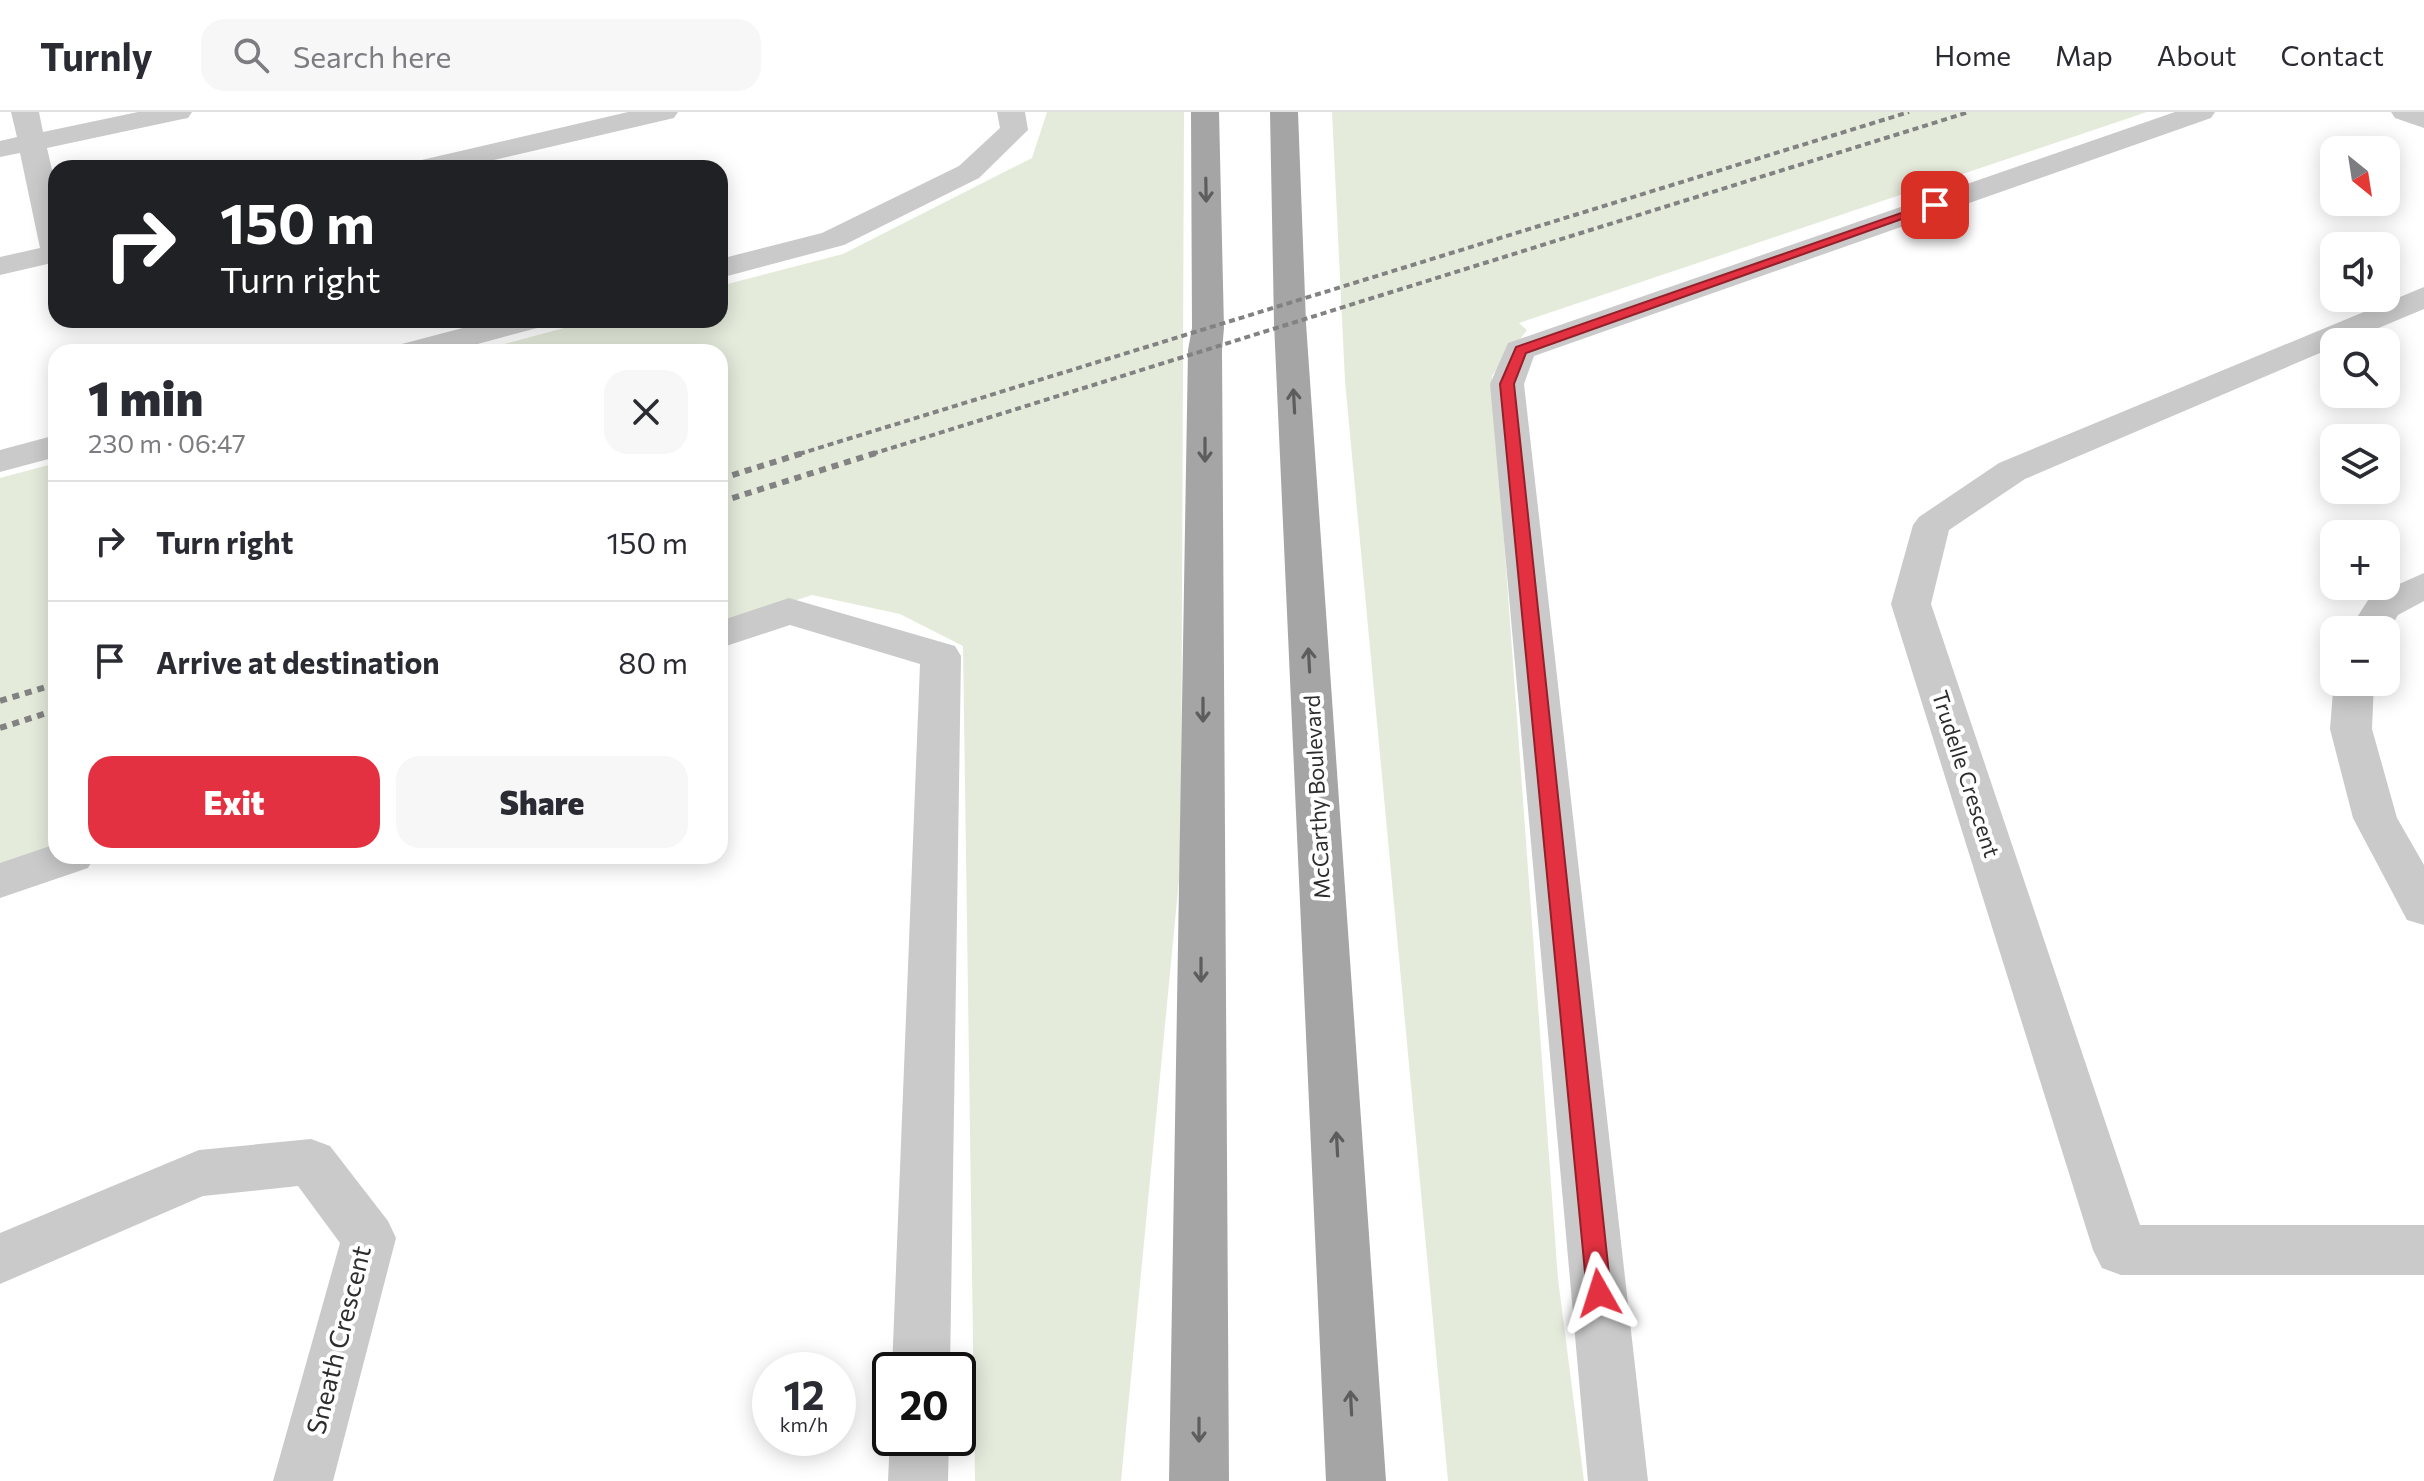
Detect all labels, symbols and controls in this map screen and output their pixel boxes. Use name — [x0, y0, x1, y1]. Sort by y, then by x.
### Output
search box — [201, 19, 761, 91]
text: Turnly — [40, 32, 153, 79]
icon: search — [229, 33, 273, 77]
text: Search here — [293, 37, 451, 74]
text: Home — [1934, 38, 2011, 72]
text: Map — [2055, 38, 2113, 72]
text: About — [2157, 38, 2237, 72]
text: Contact — [2281, 38, 2384, 72]
north arrow — [2320, 136, 2400, 216]
map controls — [2320, 136, 2400, 696]
pin — [1901, 171, 1969, 239]
one-way arrow — [1199, 176, 1214, 203]
icon: arrive — [1913, 183, 1957, 227]
text: 150 m — [220, 187, 375, 256]
icon: right — [88, 192, 192, 296]
button: sound — [2320, 232, 2400, 312]
text: Turn right — [220, 256, 381, 300]
button: search — [2320, 328, 2400, 408]
text: 1 min — [88, 367, 203, 426]
button: close — [604, 370, 688, 454]
one-way arrow — [1287, 388, 1302, 415]
button: layers — [2320, 424, 2400, 504]
text: 230 m · 06:47 — [88, 427, 246, 458]
one-way arrow — [1197, 436, 1213, 463]
icon: right — [88, 519, 132, 563]
button: + — [2320, 520, 2400, 600]
text: Turn right — [156, 523, 293, 560]
text: 150 m — [606, 523, 688, 560]
button: − — [2320, 616, 2400, 696]
icon: arrive — [88, 639, 132, 683]
text: Arrive at destination — [156, 643, 440, 680]
text: 80 m — [618, 643, 688, 680]
one-way arrow — [1301, 647, 1316, 674]
street label: Trudelle Crescent — [1927, 687, 2006, 861]
street label: McCarthy Boulevard — [1298, 694, 1335, 900]
one-way arrow — [1195, 696, 1211, 723]
button: Exit — [88, 756, 380, 848]
button: Share — [396, 756, 688, 848]
one-way arrow — [1194, 956, 1209, 983]
one-way arrow — [1329, 1131, 1344, 1158]
street label: Sneath Crescent — [299, 1242, 376, 1437]
position arrow — [1557, 1251, 1641, 1335]
speed limit sign: 20 — [872, 1352, 976, 1456]
text: 12 — [784, 1369, 824, 1418]
one-way arrow — [1344, 1390, 1359, 1417]
text: km/h — [780, 1412, 828, 1436]
one-way arrow — [1191, 1416, 1207, 1443]

